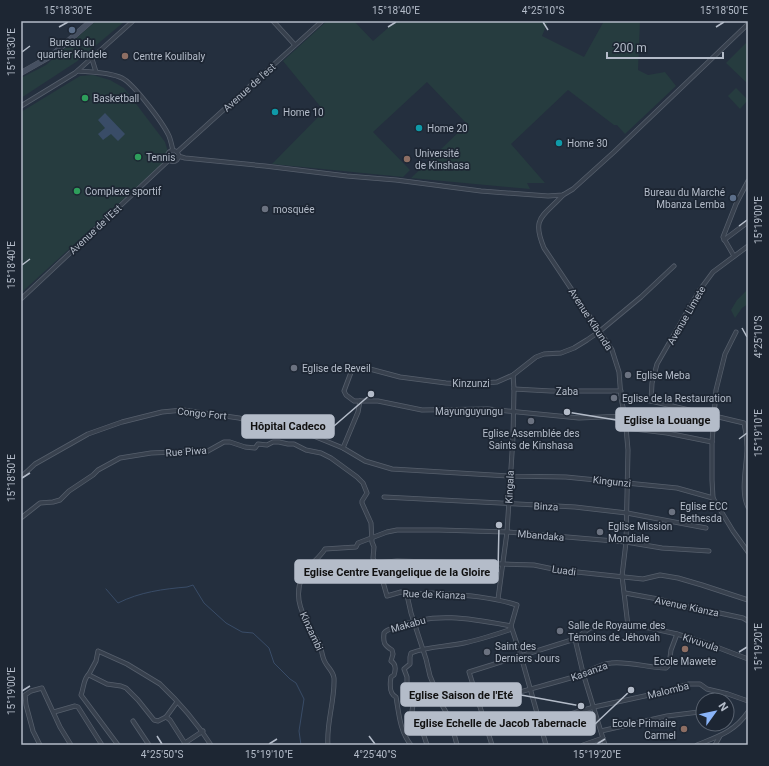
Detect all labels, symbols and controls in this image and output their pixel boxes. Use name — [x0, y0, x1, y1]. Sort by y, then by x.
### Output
text: 15°18'30"E — [44, 5, 92, 16]
text: 15°18'40"E — [372, 5, 420, 16]
text: 4°25'10"S — [522, 5, 564, 16]
text: 15°18'50"E — [700, 5, 748, 16]
marker: Bureau du quartier Kindele — [67, 25, 77, 35]
text: 15°18'30"E — [6, 28, 17, 76]
scale bar — [607, 34, 723, 60]
place label: Bureau du quartier Kindele — [37, 37, 107, 60]
text: 200 m — [613, 41, 647, 55]
marker: Centre Koulibaly — [120, 51, 130, 61]
place label: Centre Koulibaly — [133, 51, 205, 62]
street label: Avenue de l'est — [221, 61, 278, 114]
marker: Basketball — [80, 93, 90, 103]
place label: Basketball — [93, 93, 139, 104]
marker: Home 10 — [270, 107, 280, 117]
place label: Home 10 — [283, 107, 324, 118]
marker: Home 20 — [414, 123, 424, 133]
place label: Home 20 — [427, 123, 468, 134]
marker: Home 30 — [554, 138, 564, 148]
place label: Home 30 — [567, 138, 608, 149]
place label: Université de Kinshasa — [415, 148, 469, 171]
marker: Tennis — [133, 152, 143, 162]
place label: Tennis — [146, 152, 175, 163]
marker: Université de Kinshasa — [402, 154, 412, 164]
marker: Complexe sportif — [72, 186, 82, 196]
place label: Complexe sportif — [85, 186, 162, 197]
place label: Bureau du Marché Mbanza Lemba — [644, 187, 725, 210]
marker: Bureau du Marché Mbanza Lemba — [728, 193, 738, 203]
text: 15°19'00"E — [753, 196, 764, 244]
street label: Avenue de l'Est — [67, 203, 124, 256]
marker: mosquée — [260, 204, 270, 214]
place label: mosquée — [273, 204, 314, 215]
text: 15°18'40"E — [6, 241, 17, 289]
street label: Avenue Limete — [665, 284, 708, 346]
street label: Avenue Kibunda — [566, 286, 615, 352]
text: 4°25'10"S — [753, 316, 764, 358]
marker: Eglise de Reveil — [289, 363, 299, 373]
place label: Eglise de Reveil — [302, 363, 371, 374]
marker: Eglise Meba — [623, 370, 633, 380]
place label: Eglise Meba — [636, 370, 690, 381]
street label: Kinzunzi — [452, 378, 490, 389]
street label: Zaba — [556, 386, 578, 397]
marker: Eglise de la Restauration — [609, 393, 619, 403]
place label: Eglise de la Restauration — [622, 393, 731, 404]
street label: Congo Fort — [177, 405, 227, 422]
street label: Mayunguyungu — [435, 406, 503, 417]
callout: Eglise la Louange — [616, 408, 719, 431]
text: 15°19'10"E — [753, 409, 764, 457]
text: Eglise la Louange — [624, 414, 710, 427]
callout: Hôpital Cadeco — [242, 415, 334, 438]
marker: Eglise Assemblée des Saints de Kinshasa — [526, 416, 536, 426]
text: Hôpital Cadeco — [250, 420, 326, 433]
place label: Eglise Assemblée des Saints de Kinshasa — [482, 428, 580, 451]
street label: Rue Piwa — [165, 445, 207, 458]
text: 15°18'50"E — [6, 454, 17, 502]
street label: Kingala — [503, 470, 516, 504]
street label: Kingunzi — [592, 474, 632, 489]
street label: Binza — [534, 501, 558, 512]
place label: Eglise ECC Bethesda — [680, 501, 728, 524]
marker: Eglise ECC Bethesda — [667, 507, 677, 517]
place label: Eglise Mission Mondiale — [608, 521, 672, 544]
marker: Eglise Mission Mondiale — [595, 527, 605, 537]
street label: Mbandaka — [517, 528, 565, 543]
callout: Eglise Centre Evangelique de la Gloire — [295, 560, 498, 583]
street label: Luadi — [551, 563, 577, 578]
text: Eglise Centre Evangelique de la Gloire — [304, 566, 490, 579]
street label: Rue de Kianza — [402, 588, 466, 601]
street label: Avenue Kianza — [654, 594, 720, 619]
street label: Kinzambi — [298, 610, 325, 652]
street label: Makabu — [389, 614, 427, 635]
place label: Salle de Royaume des Témoins de Jéhovah — [568, 620, 666, 643]
text: 15°19'20"E — [753, 623, 764, 671]
marker: Salle de Royaume des Témoins de Jéhovah — [555, 626, 565, 636]
street label: Kivuvula — [681, 631, 720, 653]
place label: Saint des Derniers Jours — [495, 641, 560, 664]
marker: Ecole Mawete — [680, 644, 690, 654]
marker: Saint des Derniers Jours — [482, 647, 492, 657]
place label: Ecole Mawete — [654, 656, 716, 667]
street label: Kasanza — [569, 660, 609, 683]
text: 15°19'00"E — [6, 667, 17, 715]
street label: Malomba — [646, 680, 690, 701]
callout: Eglise Saison de l'Eté — [401, 683, 521, 706]
text: Eglise Saison de l'Eté — [409, 689, 513, 702]
north arrow — [695, 692, 735, 732]
text: N — [715, 700, 731, 714]
callout: Eglise Echelle de Jacob Tabernacle — [405, 712, 595, 735]
text: Eglise Echelle de Jacob Tabernacle — [413, 717, 587, 730]
place label: Ecole Primaire Carmel — [612, 718, 676, 741]
marker: Ecole Primaire Carmel — [679, 724, 689, 734]
text: 4°25'50"S — [141, 749, 183, 760]
text: 15°19'10"E — [245, 749, 293, 760]
text: 4°25'40"S — [354, 749, 396, 760]
text: 15°19'20"E — [573, 749, 621, 760]

